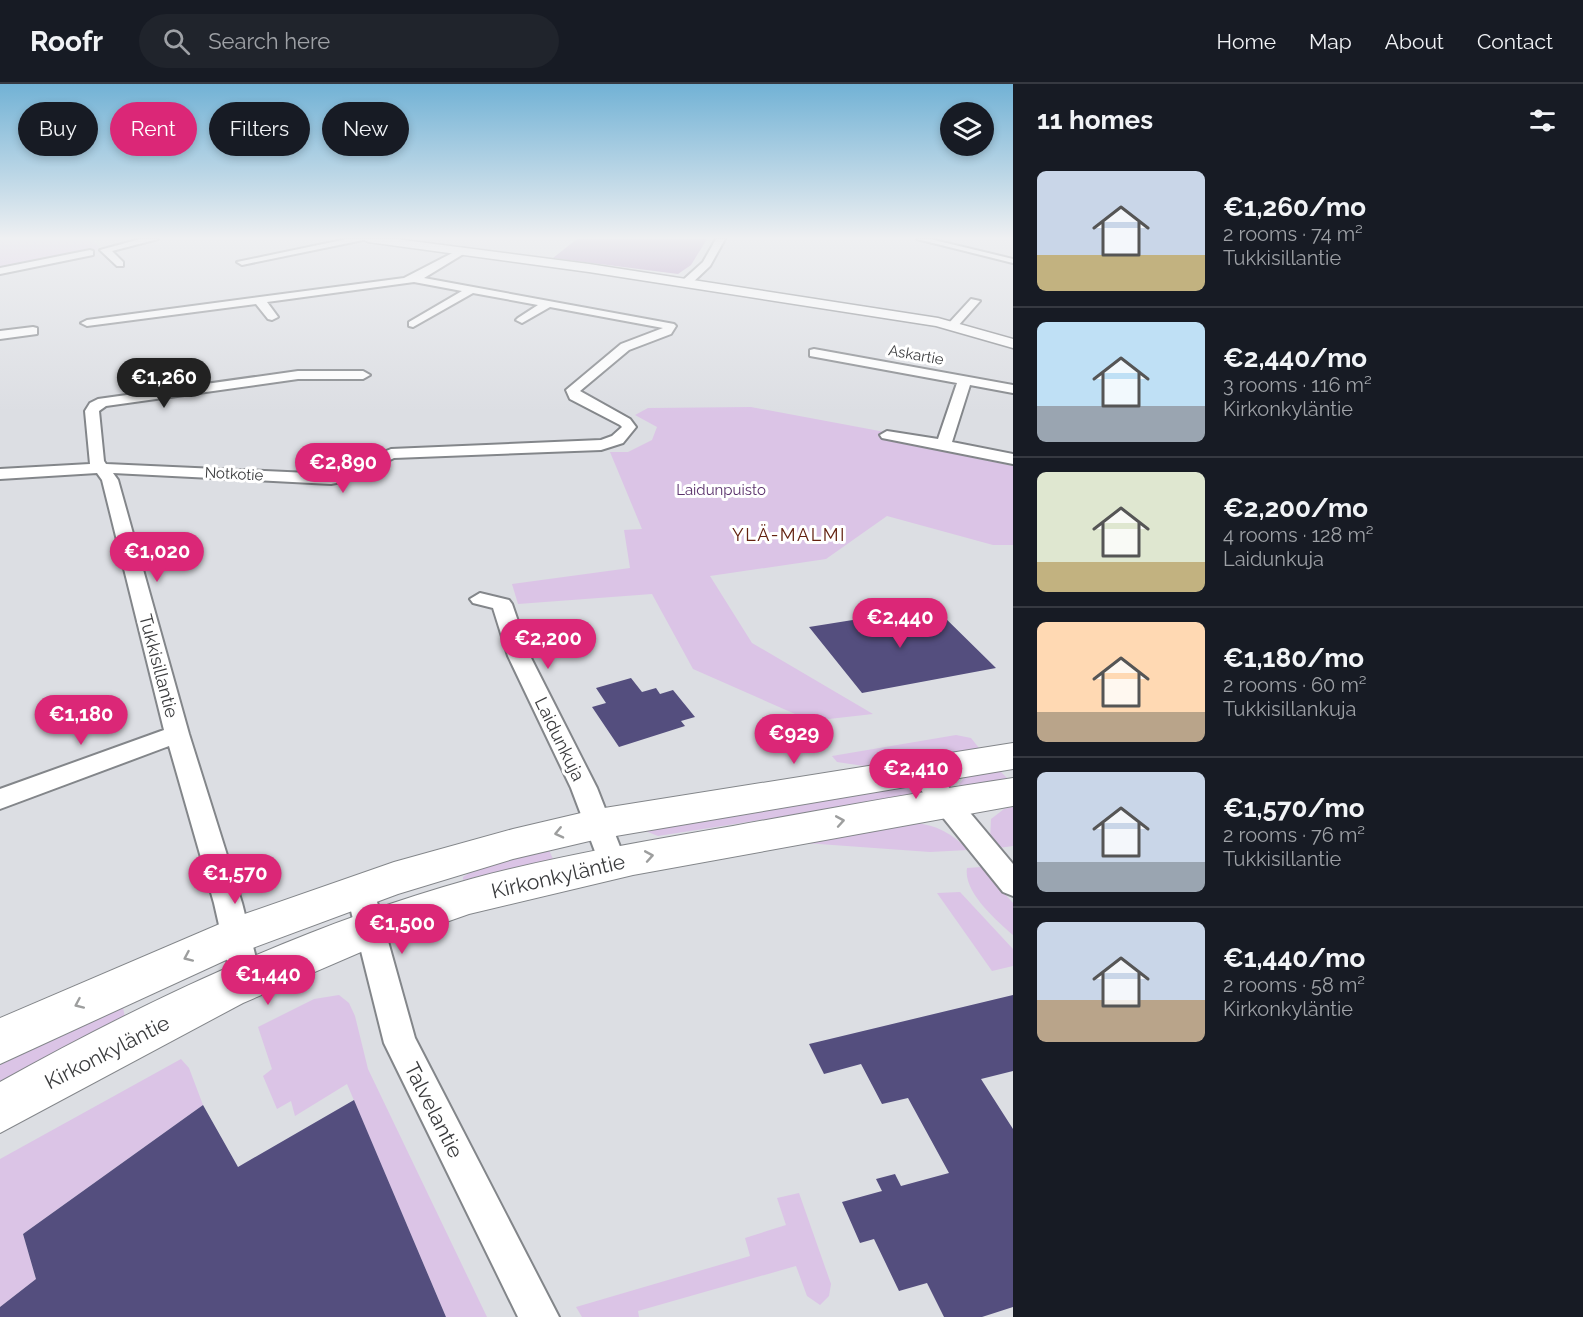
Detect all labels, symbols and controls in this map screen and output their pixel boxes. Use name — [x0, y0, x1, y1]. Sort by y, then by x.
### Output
search box — [139, 14, 559, 68]
text: Roofr — [30, 25, 103, 58]
icon: search — [160, 25, 193, 58]
text: Search here — [208, 28, 330, 54]
text: Home — [1217, 29, 1276, 54]
text: Map — [1309, 29, 1352, 54]
text: About — [1385, 29, 1444, 54]
text: Contact — [1477, 29, 1553, 54]
chip: Buy — [18, 102, 98, 156]
chip: Rent — [110, 102, 197, 156]
chip: Filters — [209, 102, 310, 156]
chip: New — [322, 102, 409, 156]
map controls — [940, 102, 994, 156]
button: layers — [940, 102, 994, 156]
icon: filters — [1526, 104, 1559, 137]
text: 11 homes — [1037, 105, 1153, 135]
text: €1,260/mo — [1223, 192, 1366, 222]
icon: home — [1085, 195, 1157, 267]
text: 2 rooms · 74 m² — [1223, 222, 1363, 246]
text: Tukkisillantie — [1223, 246, 1341, 270]
street label: Askartie — [887, 341, 945, 369]
text: €2,440/mo — [1223, 343, 1367, 373]
icon: home — [1085, 346, 1157, 418]
pin: €1,260 — [115, 358, 213, 409]
text: €1,260 — [131, 365, 197, 389]
text: 3 rooms · 116 m² — [1223, 373, 1372, 397]
text: Kirkonkyläntie — [1223, 397, 1353, 421]
pin: €2,890 — [294, 443, 392, 494]
text: €2,890 — [309, 450, 377, 474]
street label: Notkotie — [204, 463, 264, 485]
park label: Laidunpuisto — [676, 481, 766, 499]
text: €2,200/mo — [1223, 493, 1368, 523]
icon: home — [1085, 496, 1157, 568]
text: 4 rooms · 128 m² — [1223, 523, 1374, 547]
district label: YLÄ-MALMI — [732, 524, 846, 545]
pin: €1,020 — [108, 532, 206, 583]
text: €1,020 — [124, 539, 190, 563]
text: Laidunkuja — [1223, 547, 1324, 571]
pin: €2,440 — [851, 598, 949, 649]
text: €2,440 — [867, 605, 934, 629]
street label: Tukkisillantie — [135, 612, 183, 720]
pin: €2,200 — [499, 619, 597, 670]
text: €2,200 — [514, 626, 582, 650]
text: €1,180/mo — [1223, 643, 1364, 673]
icon: home — [1085, 646, 1157, 718]
text: 2 rooms · 60 m² — [1223, 673, 1367, 697]
street label: Laidunkuja — [531, 694, 589, 784]
pin: €1,180 — [32, 695, 130, 746]
text: Tukkisillankuja — [1223, 697, 1356, 721]
text: €1,180 — [49, 702, 113, 726]
pin: €929 — [758, 714, 830, 765]
text: €929 — [769, 721, 819, 745]
pin: €2,410 — [867, 749, 965, 800]
text: €2,410 — [883, 756, 949, 780]
text: €1,570/mo — [1223, 793, 1365, 823]
icon: home — [1085, 796, 1157, 868]
one-way arrow — [835, 815, 845, 828]
text: 2 rooms · 76 m² — [1223, 823, 1365, 847]
one-way arrow — [554, 825, 564, 838]
text: Tukkisillantie — [1223, 847, 1341, 871]
street label: Kirkonkyläntie — [489, 848, 627, 904]
one-way arrow — [643, 850, 653, 863]
pin: €1,570 — [186, 854, 284, 905]
text: €1,570 — [202, 861, 268, 885]
pin: €1,500 — [353, 904, 451, 955]
text: €1,500 — [369, 911, 435, 935]
text: €1,440/mo — [1223, 943, 1365, 973]
icon: home — [1085, 946, 1157, 1018]
one-way arrow — [184, 950, 195, 962]
pin: €1,440 — [219, 955, 317, 1006]
text: €1,440 — [235, 962, 301, 986]
text: 2 rooms · 58 m² — [1223, 973, 1365, 997]
one-way arrow — [75, 997, 86, 1009]
text: Kirkonkyläntie — [1223, 997, 1353, 1021]
street label: Kirkonkyläntie — [41, 1010, 173, 1094]
street label: Talvelantie — [399, 1058, 469, 1162]

